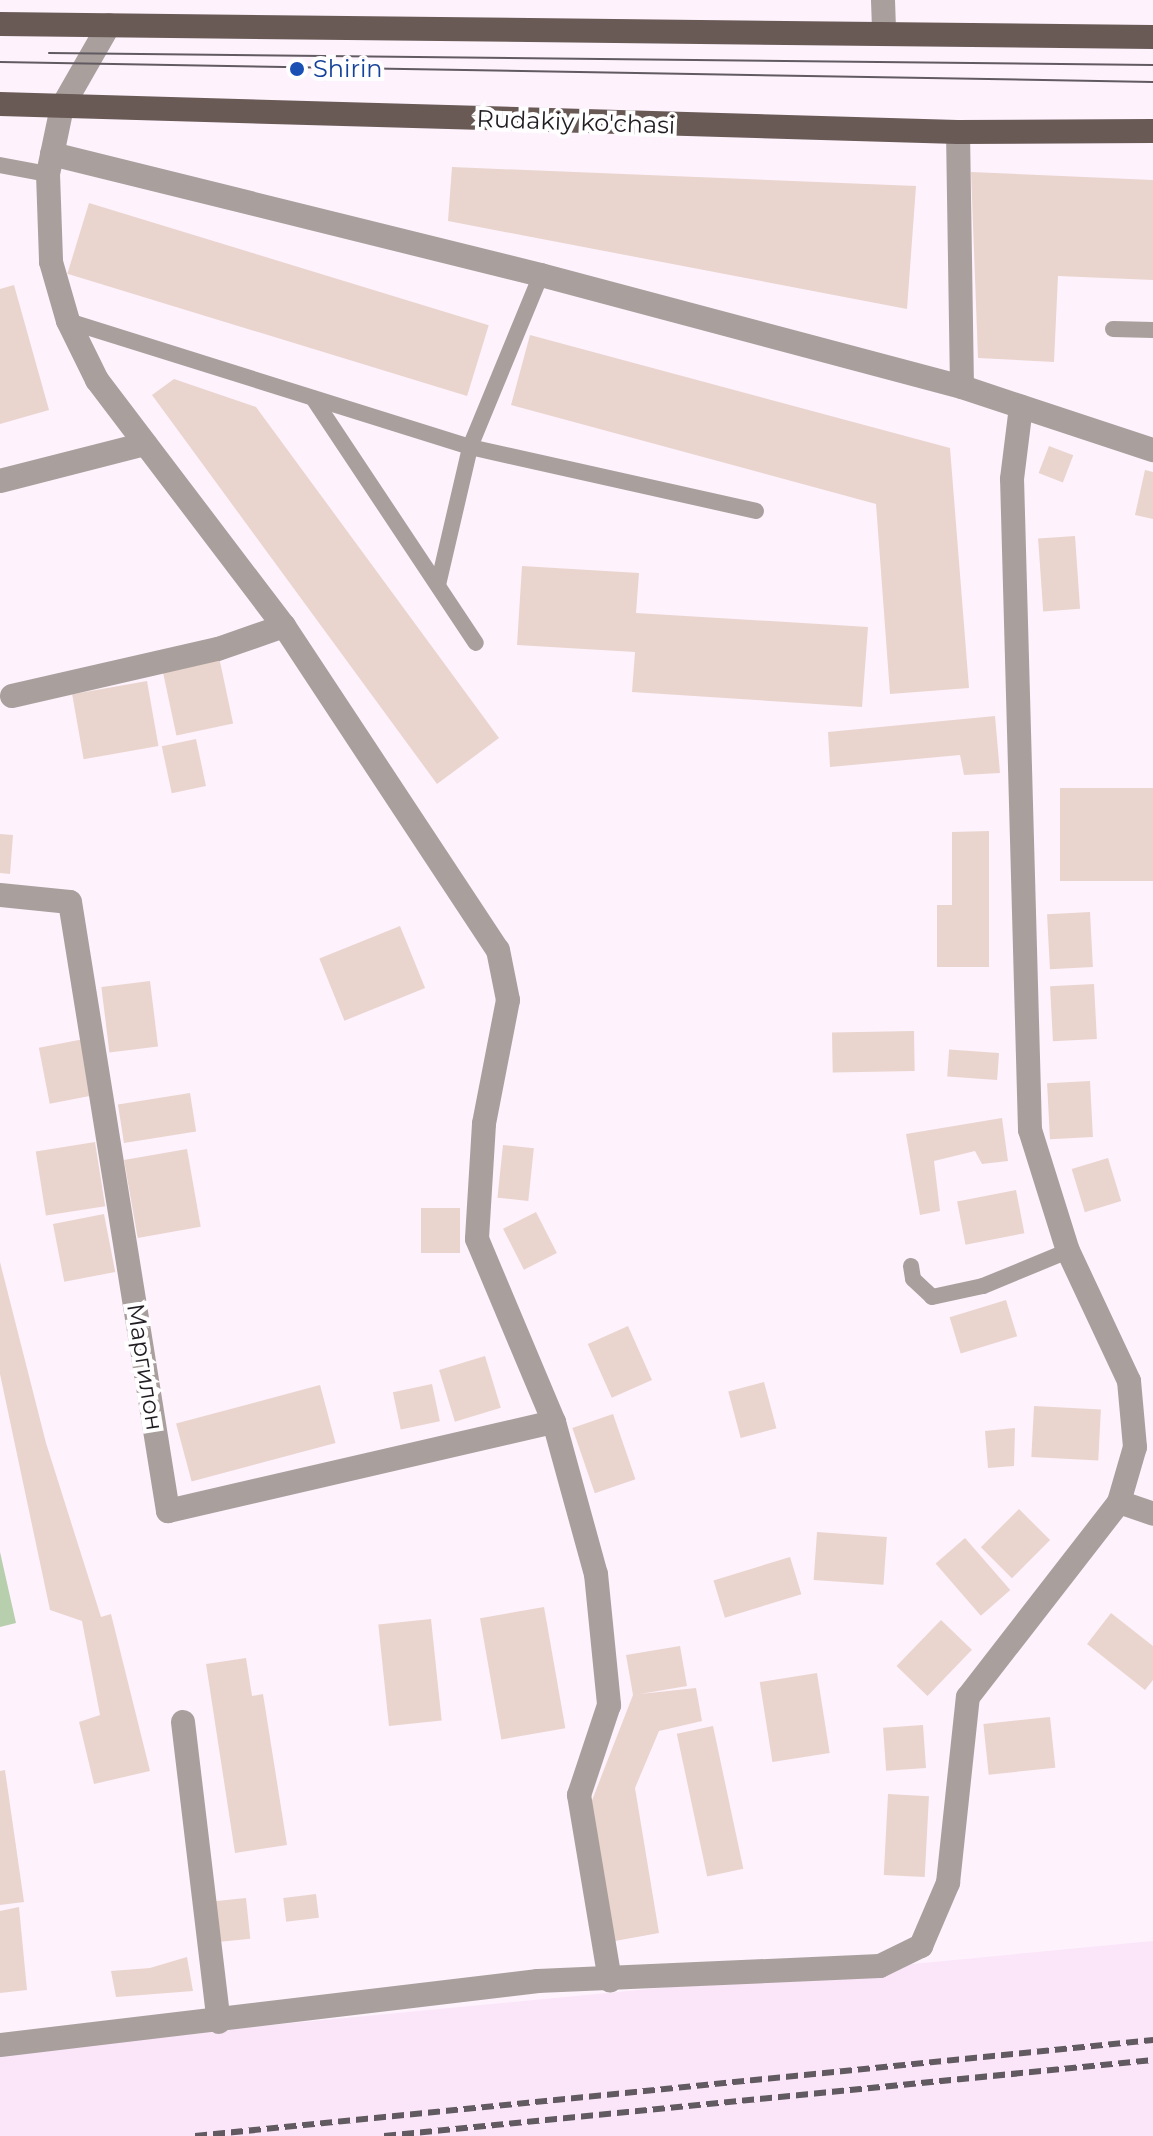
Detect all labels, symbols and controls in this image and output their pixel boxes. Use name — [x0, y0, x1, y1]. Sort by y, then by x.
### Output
place label: Shirin — [313, 55, 383, 83]
marker: Shirin — [288, 60, 306, 78]
street label: Rudakiy ko'chasi — [476, 104, 676, 140]
street label: Маргилон — [121, 1301, 169, 1433]

